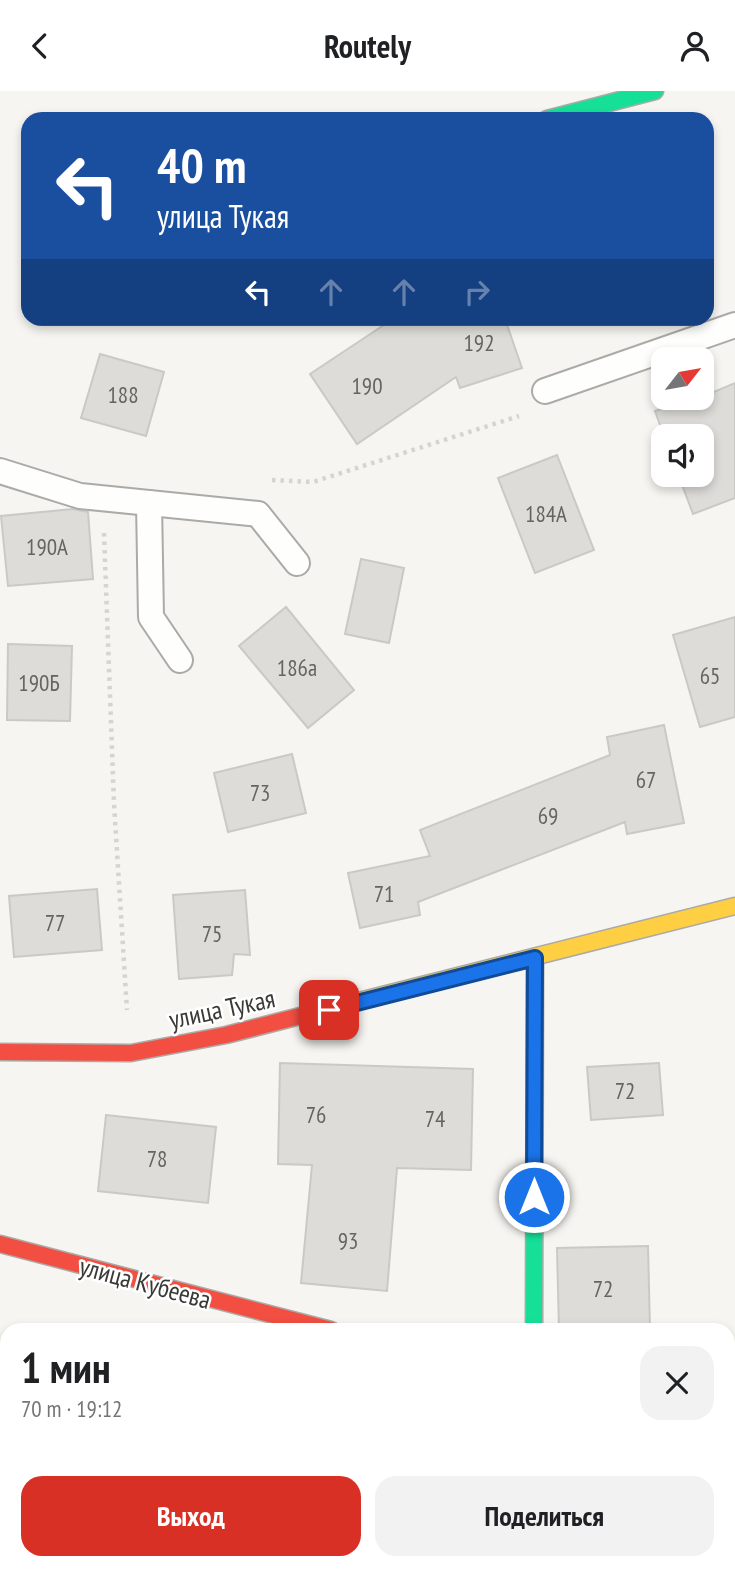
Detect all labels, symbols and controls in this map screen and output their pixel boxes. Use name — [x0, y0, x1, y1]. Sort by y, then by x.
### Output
text: Routely — [324, 25, 411, 67]
icon: back — [21, 27, 59, 65]
icon: person — [676, 27, 714, 65]
text: 40 m — [157, 133, 246, 197]
icon: left — [42, 140, 133, 231]
text: улица Тукая — [157, 195, 289, 237]
icon: left — [239, 273, 277, 311]
icon: ahead — [312, 273, 350, 311]
icon: ahead — [385, 273, 423, 311]
icon: right — [458, 273, 496, 311]
house number: 192 — [463, 328, 495, 357]
north arrow — [651, 347, 714, 409]
map controls — [651, 347, 714, 487]
house number: 190 — [351, 371, 383, 400]
house number: 188 — [107, 380, 139, 409]
button: sound — [651, 424, 714, 487]
house number: 184А — [525, 499, 567, 528]
house number: 190А — [26, 532, 68, 561]
house number: 186а — [277, 653, 317, 682]
house number: 65 — [700, 661, 720, 690]
house number: 190Б — [18, 668, 60, 697]
house number: 67 — [636, 765, 656, 794]
house number: 73 — [250, 778, 270, 807]
house number: 69 — [538, 801, 558, 830]
house number: 71 — [374, 879, 394, 908]
house number: 77 — [45, 908, 65, 937]
house number: 75 — [202, 919, 222, 948]
pin — [299, 980, 359, 1040]
street label: улица Тукая — [166, 981, 278, 1036]
icon: arrive — [310, 991, 348, 1029]
house number: 72 — [615, 1076, 635, 1105]
house number: 76 — [306, 1100, 326, 1129]
house number: 74 — [425, 1104, 445, 1133]
house number: 78 — [147, 1144, 167, 1173]
position arrow — [497, 1160, 571, 1234]
house number: 93 — [338, 1226, 358, 1255]
street label: улица Кубеева — [76, 1249, 214, 1316]
house number: 72 — [593, 1274, 613, 1303]
text: 1 мин — [21, 1340, 111, 1395]
button: close — [640, 1346, 714, 1420]
text: 70 m · 19:12 — [21, 1394, 122, 1423]
button: Выход — [21, 1476, 361, 1556]
button: Поделиться — [375, 1476, 714, 1556]

